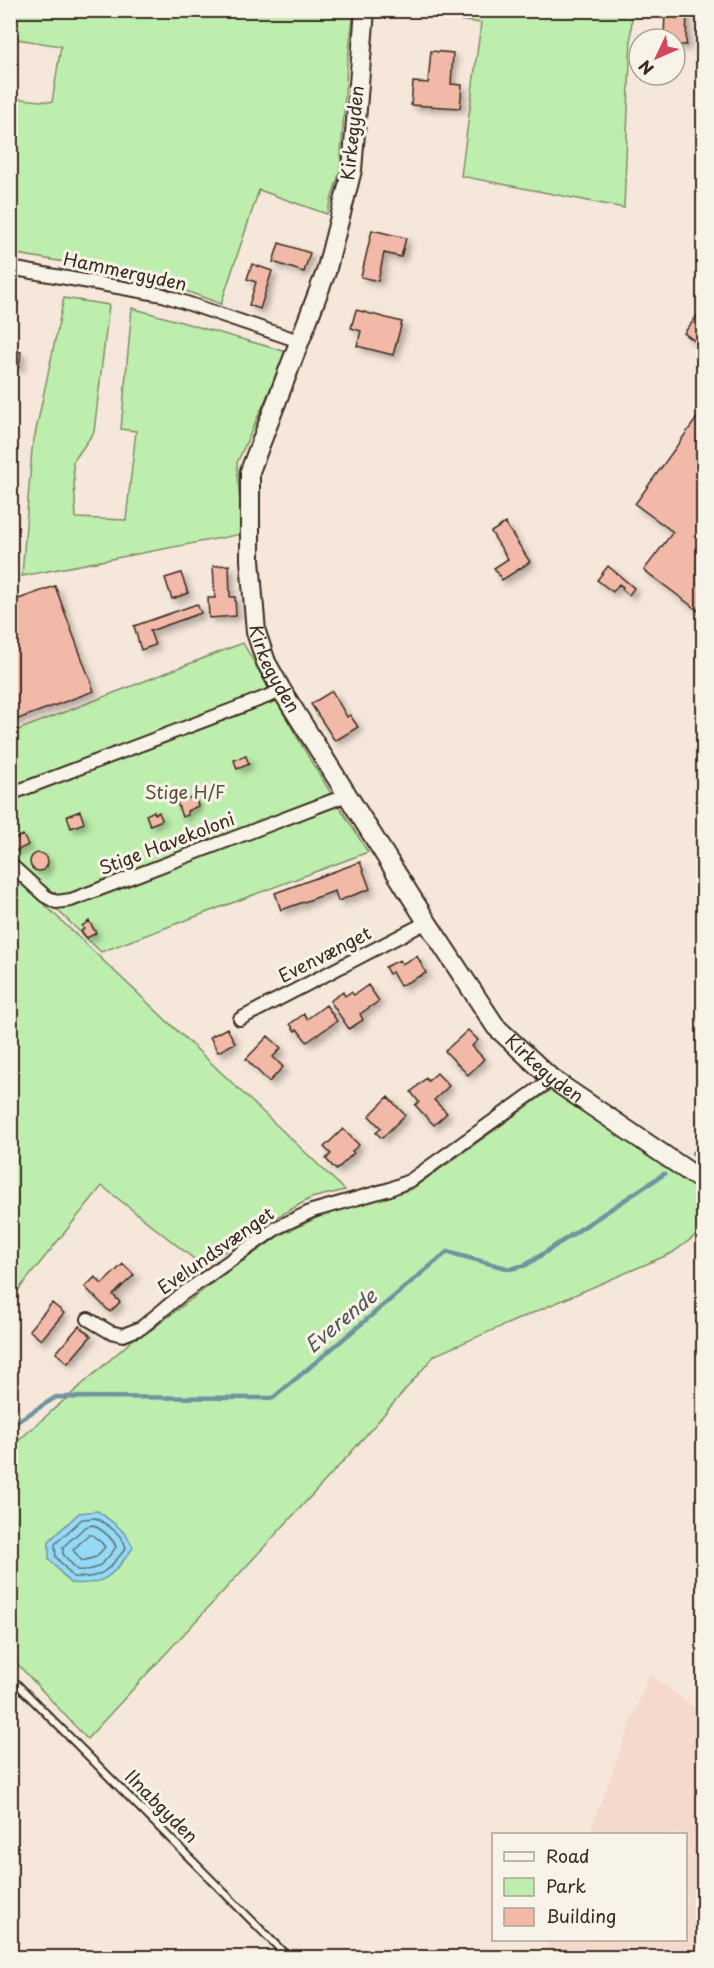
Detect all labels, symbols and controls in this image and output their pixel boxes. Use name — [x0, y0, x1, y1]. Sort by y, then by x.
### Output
north arrow — [627, 27, 687, 87]
text: N — [632, 55, 659, 81]
street label: Kirkegyden — [333, 84, 370, 182]
street label: Hammergyden — [61, 244, 190, 297]
street label: Kirkegyden — [243, 624, 307, 718]
park label: Stige H/F — [145, 778, 225, 805]
street label: Stige Havekoloni — [95, 804, 238, 881]
street label: Evenvænget — [273, 919, 375, 989]
street label: Kirkegyden — [500, 1027, 590, 1109]
street label: Evelundsvænget — [151, 1199, 279, 1300]
water label: Everende — [298, 1280, 384, 1359]
street label: Ilnabgyden — [119, 1763, 205, 1849]
legend — [492, 1833, 687, 1941]
text: Road — [546, 1842, 590, 1869]
text: Park — [546, 1872, 586, 1899]
text: Building — [546, 1902, 616, 1929]

